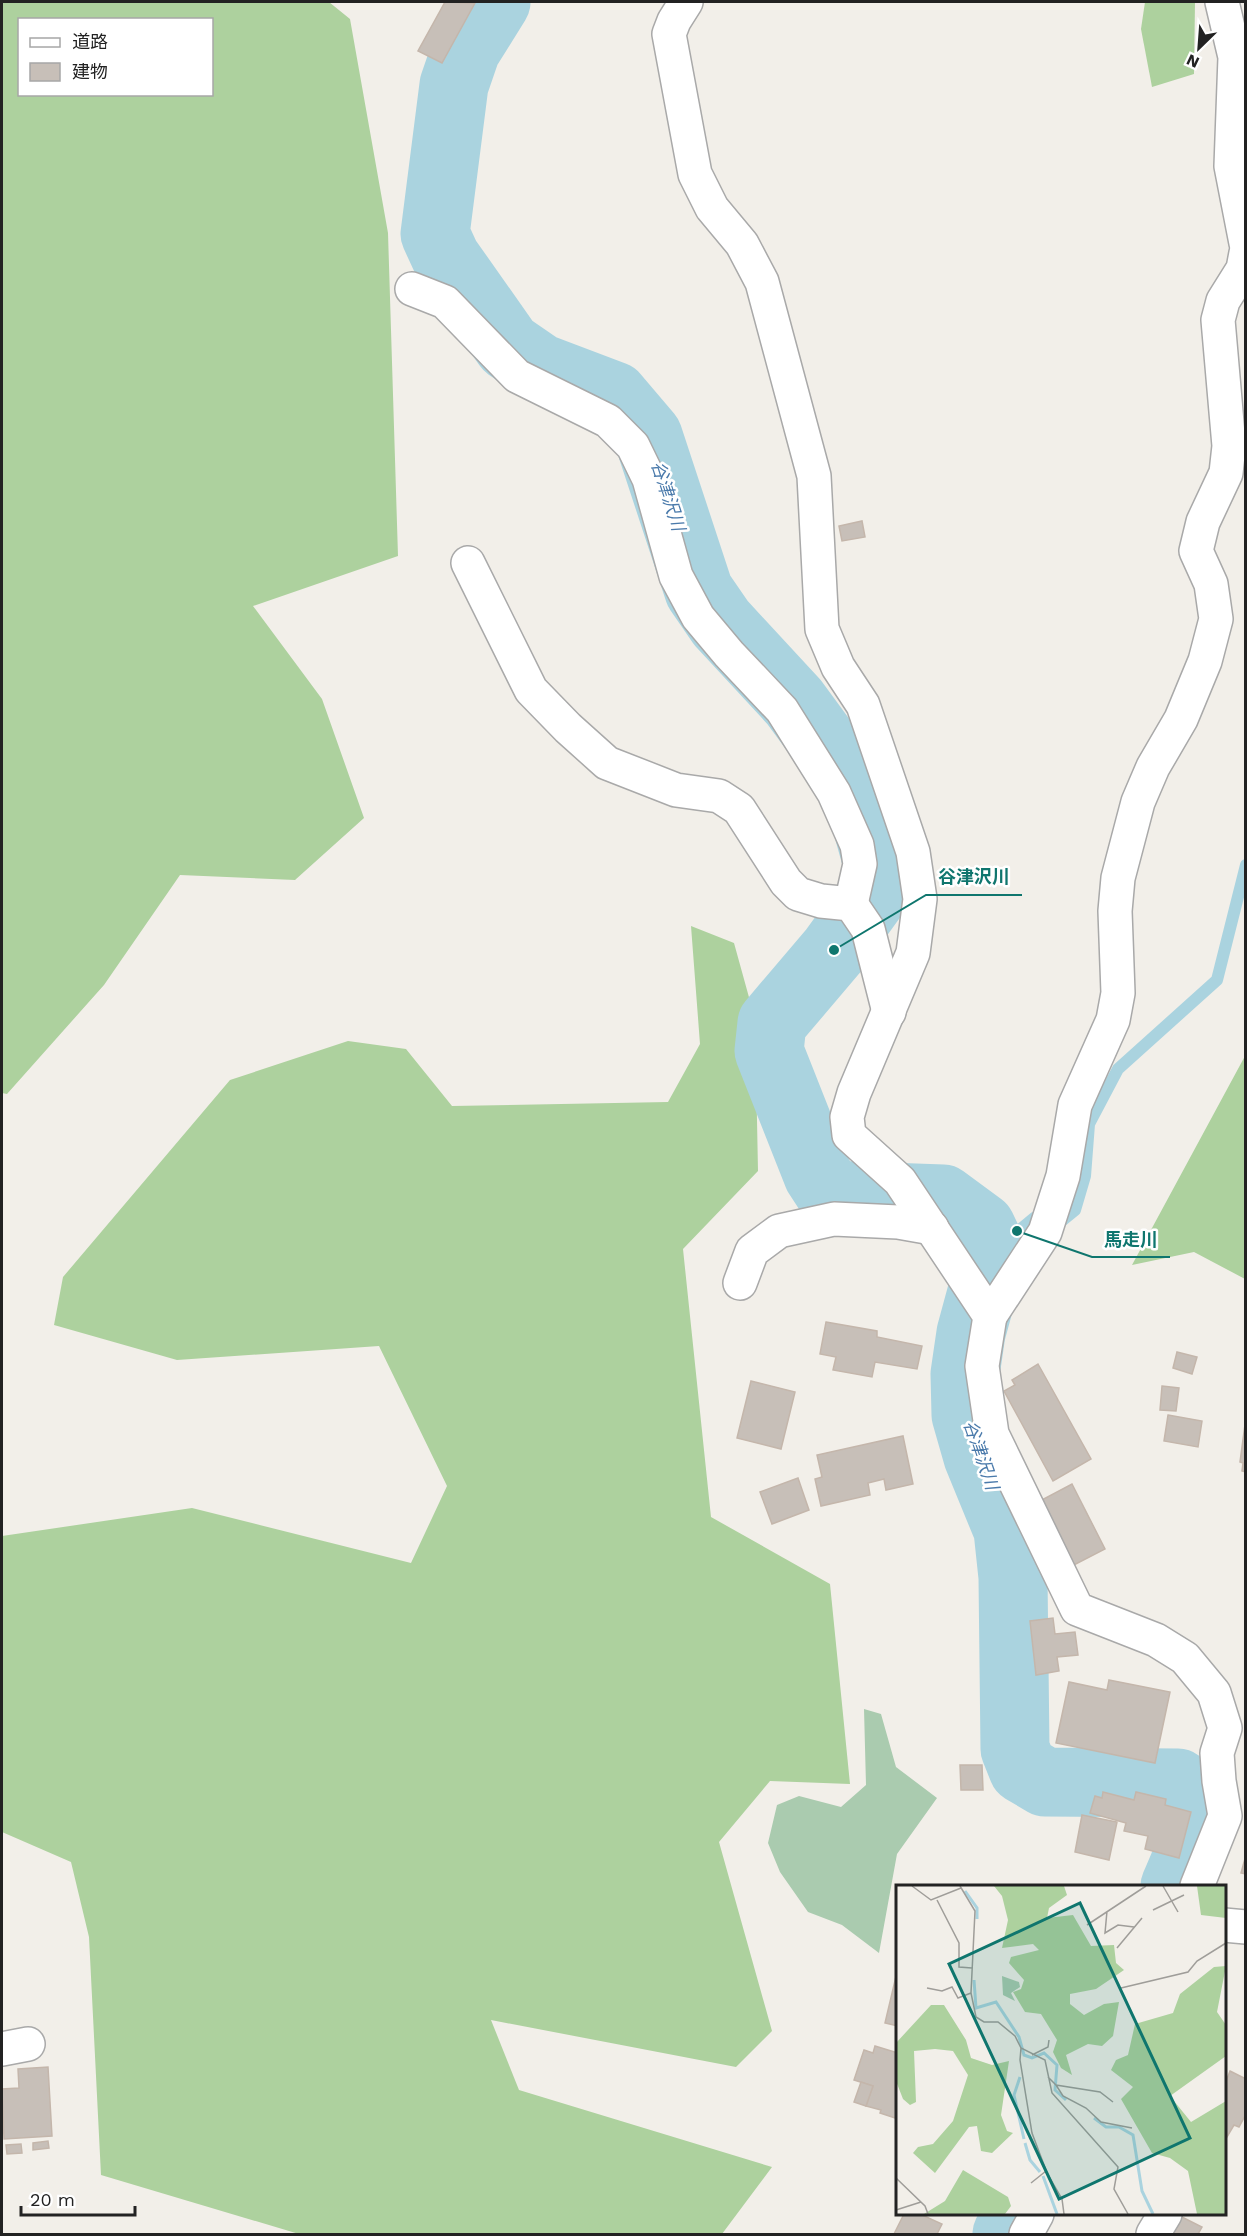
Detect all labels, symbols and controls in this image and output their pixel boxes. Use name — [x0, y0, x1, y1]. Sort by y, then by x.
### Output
legend — [18, 18, 213, 96]
north arrow — [1169, 18, 1229, 78]
text: 道路 — [72, 31, 108, 52]
text: N — [1183, 50, 1202, 72]
text: 建物 — [72, 61, 108, 82]
water label: 谷津沢川 — [647, 458, 690, 535]
callout: 谷津沢川 — [926, 859, 1022, 895]
text: 谷津沢川 — [938, 866, 1010, 887]
callout: 馬走川 — [1092, 1221, 1170, 1257]
text: 馬走川 — [1104, 1229, 1158, 1250]
water label: 谷津沢川 — [960, 1417, 1004, 1494]
inset map — [896, 1885, 1226, 2215]
scale bar — [21, 2179, 135, 2217]
text: 20 m — [30, 2189, 75, 2210]

